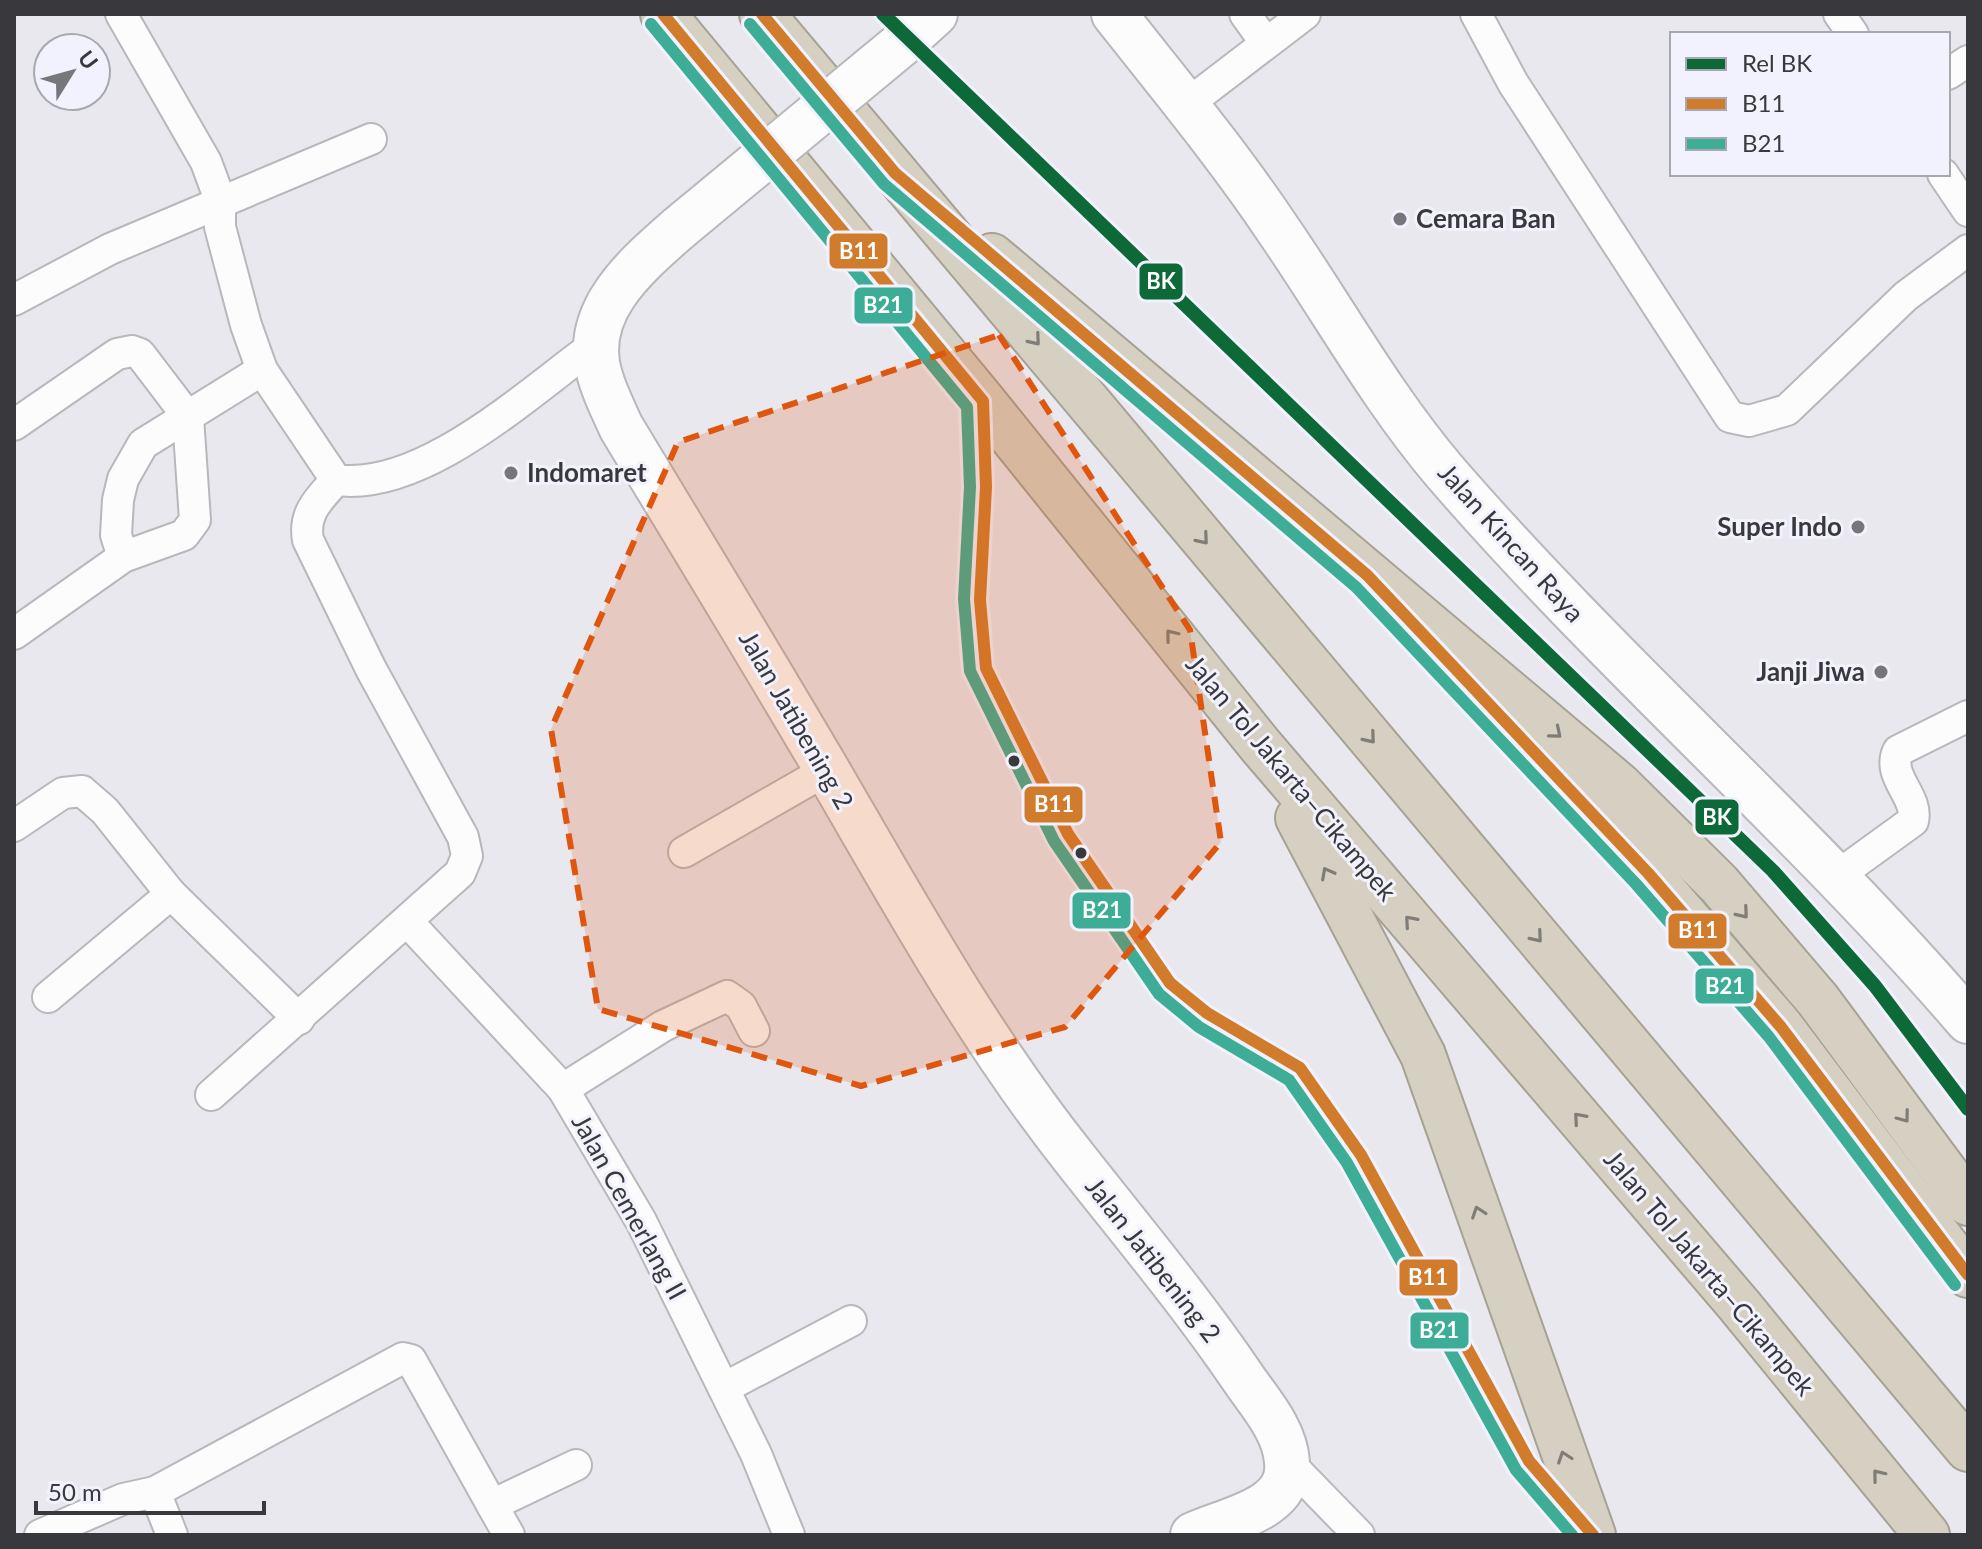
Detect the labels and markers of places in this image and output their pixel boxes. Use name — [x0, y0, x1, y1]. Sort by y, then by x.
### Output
place label: Cemara Ban — [1416, 202, 1556, 234]
marker: Cemara Ban — [1391, 210, 1409, 228]
place label: Indomaret — [527, 456, 647, 488]
marker: Indomaret — [502, 464, 520, 482]
place label: Super Indo — [1717, 510, 1842, 542]
marker: Super Indo — [1849, 518, 1867, 536]
place label: Janji Jiwa — [1756, 655, 1865, 687]
marker: Janji Jiwa — [1872, 663, 1890, 681]
unlabelled marker — [1006, 753, 1022, 769]
unlabelled marker — [1073, 845, 1089, 861]

